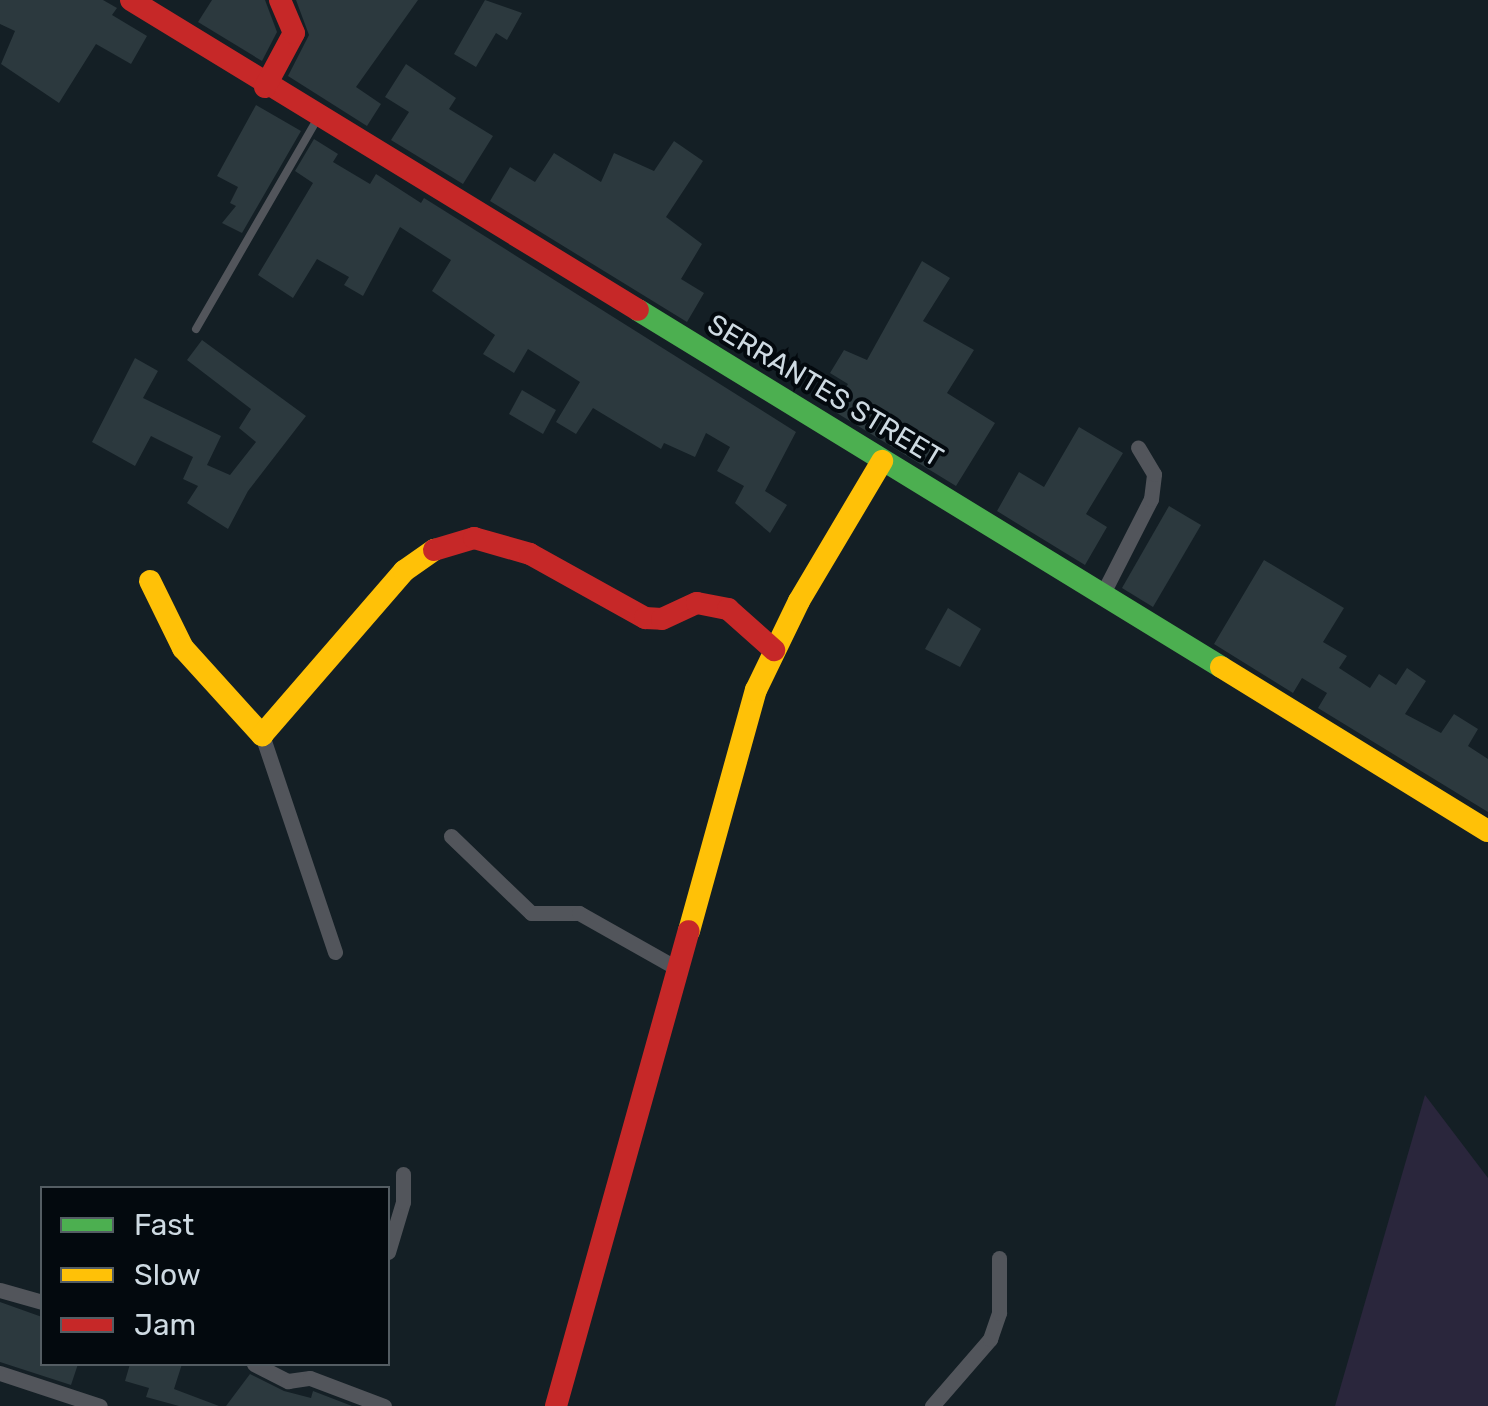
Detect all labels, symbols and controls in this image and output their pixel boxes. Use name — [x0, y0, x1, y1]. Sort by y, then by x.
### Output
street label: SERRANTES STREET — [701, 307, 949, 475]
legend — [40, 1186, 390, 1366]
text: Fast — [134, 1207, 194, 1243]
text: Slow — [134, 1257, 201, 1293]
text: Jam — [134, 1307, 196, 1343]

